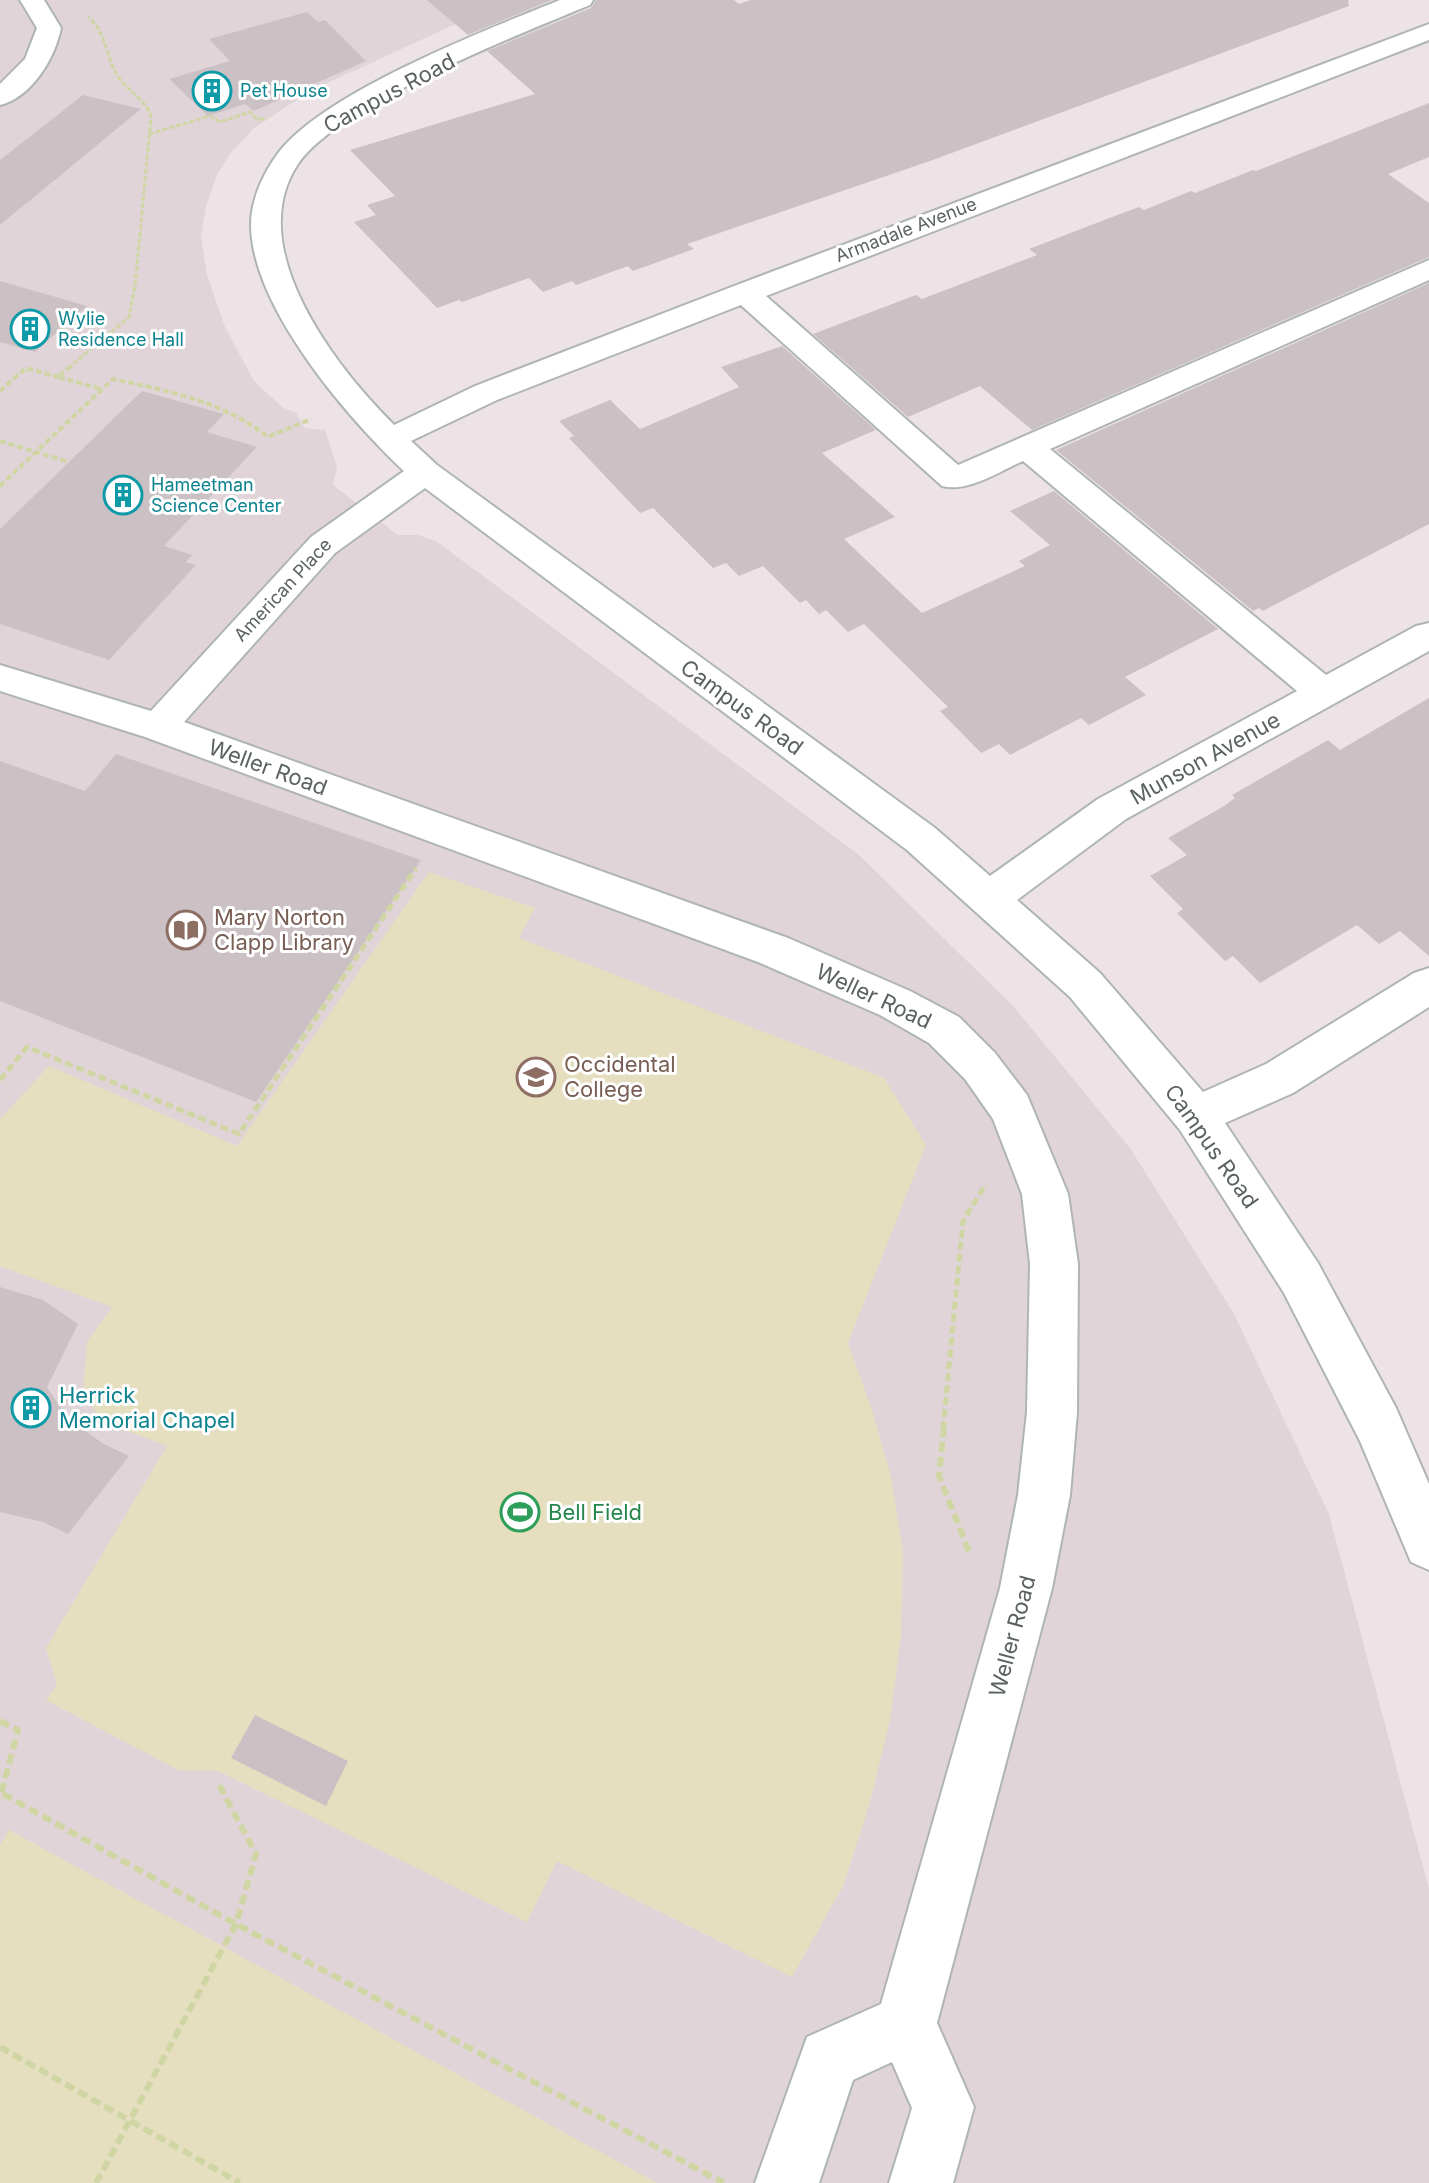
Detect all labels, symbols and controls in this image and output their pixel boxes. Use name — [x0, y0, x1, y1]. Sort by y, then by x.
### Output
street label: Campus Road — [319, 47, 459, 139]
building icon: Pet House — [191, 70, 233, 112]
place label: Pet House — [240, 80, 328, 101]
street label: Armadale Avenue — [832, 193, 979, 266]
building icon: Wylie Residence Hall — [9, 308, 51, 350]
place label: Wylie Residence Hall — [58, 308, 184, 350]
building icon: Hameetman Science Center — [102, 474, 144, 516]
place label: Hameetman Science Center — [151, 474, 282, 516]
street label: American Place — [230, 534, 336, 645]
street label: Campus Road — [676, 654, 808, 760]
street label: Munson Avenue — [1126, 706, 1284, 810]
street label: Weller Road — [205, 734, 331, 800]
place label: Mary Norton Clapp Library — [214, 904, 354, 955]
library icon: Mary Norton Clapp Library — [165, 909, 207, 951]
street label: Weller Road — [812, 958, 936, 1034]
place label: Occidental College — [564, 1051, 676, 1102]
school or university icon: Occidental College — [515, 1056, 557, 1098]
street label: Campus Road — [1160, 1079, 1264, 1213]
place label: Herrick Memorial Chapel — [59, 1382, 235, 1433]
building icon: Herrick Memorial Chapel — [10, 1387, 52, 1429]
sports icon: Bell Field — [499, 1491, 541, 1533]
place label: Bell Field — [548, 1499, 642, 1525]
street label: Weller Road — [983, 1573, 1041, 1699]

